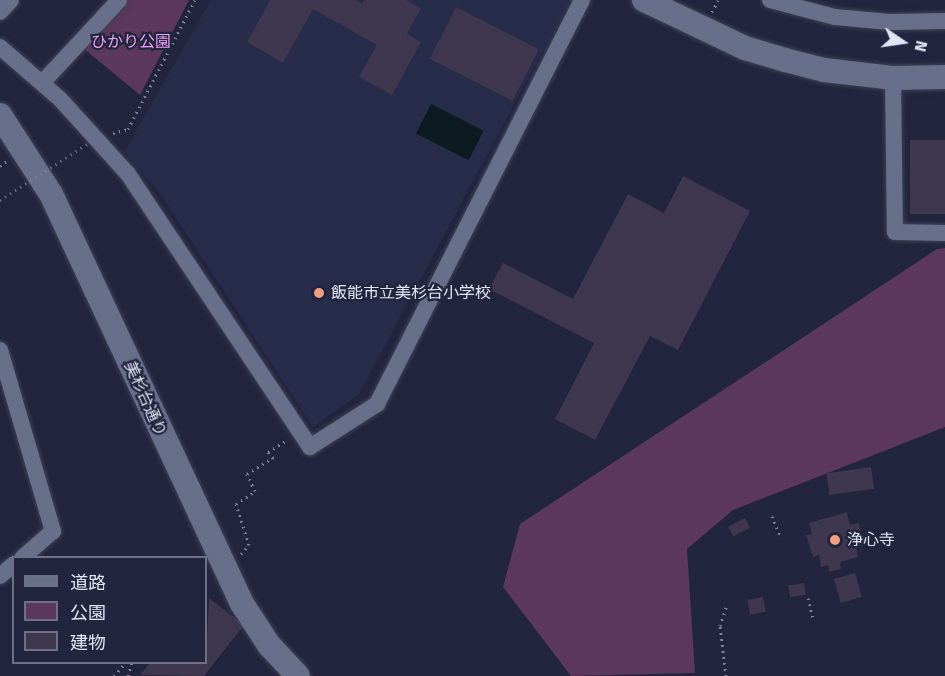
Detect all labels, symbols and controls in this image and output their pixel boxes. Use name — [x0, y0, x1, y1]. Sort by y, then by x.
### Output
north arrow — [873, 12, 933, 72]
park label: ひかり公園 — [91, 32, 171, 52]
text: N — [911, 39, 931, 53]
place label: 飯能市立美杉台小学校 — [331, 283, 491, 303]
marker: 飯能市立美杉台小学校 — [312, 286, 326, 300]
street label: 美杉台通り — [120, 359, 170, 439]
place label: 浄心寺 — [847, 530, 895, 550]
marker: 浄心寺 — [828, 533, 842, 547]
legend — [12, 556, 207, 664]
text: 道路 — [70, 572, 106, 594]
text: 公園 — [70, 602, 106, 624]
text: 建物 — [70, 632, 106, 654]

